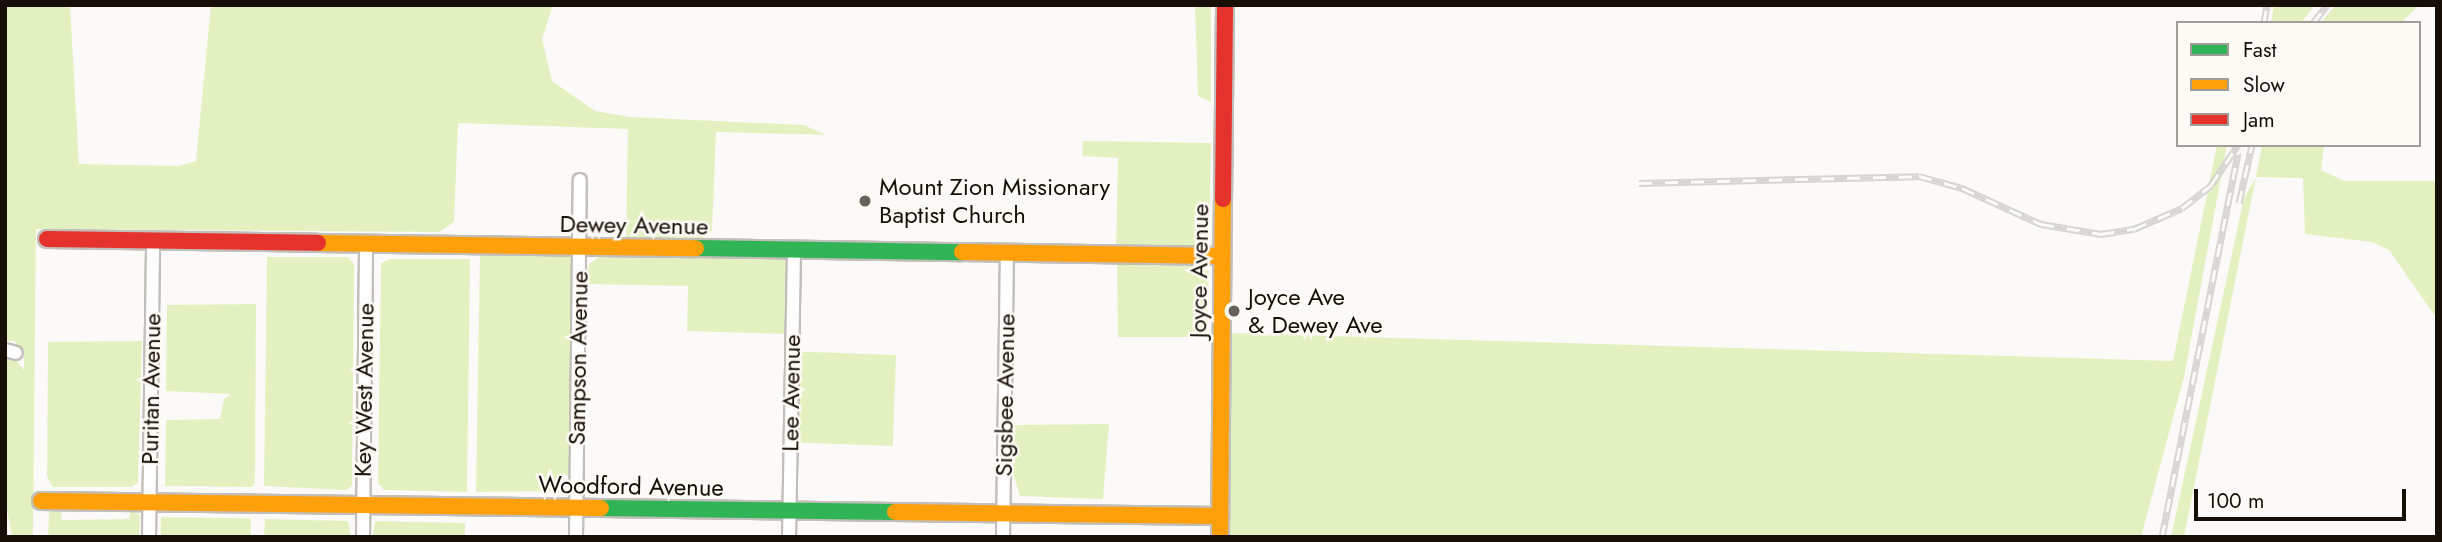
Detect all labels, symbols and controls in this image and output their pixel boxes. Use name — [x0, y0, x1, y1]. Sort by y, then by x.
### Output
legend — [2176, 21, 2421, 147]
text: Fast — [2243, 35, 2276, 65]
text: Slow — [2243, 70, 2285, 100]
text: Jam — [2243, 105, 2275, 135]
place label: Mount Zion Missionary Baptist Church — [879, 173, 1110, 229]
marker: Mount Zion Missionary Baptist Church — [857, 193, 873, 209]
street label: Joyce Avenue — [1183, 204, 1215, 338]
street label: Dewey Avenue — [559, 209, 709, 241]
street label: Sampson Avenue — [562, 271, 594, 445]
place label: Joyce Ave & Dewey Ave — [1248, 283, 1383, 339]
street label: Key West Avenue — [348, 303, 380, 477]
marker: Joyce Ave & Dewey Ave — [1226, 303, 1242, 319]
street label: Puritan Avenue — [135, 313, 167, 465]
street label: Sigsbee Avenue — [989, 313, 1021, 477]
street label: Lee Avenue — [776, 334, 806, 452]
street label: Woodford Avenue — [538, 470, 724, 502]
scale bar — [2197, 476, 2409, 520]
text: 100 m — [2207, 486, 2264, 516]

